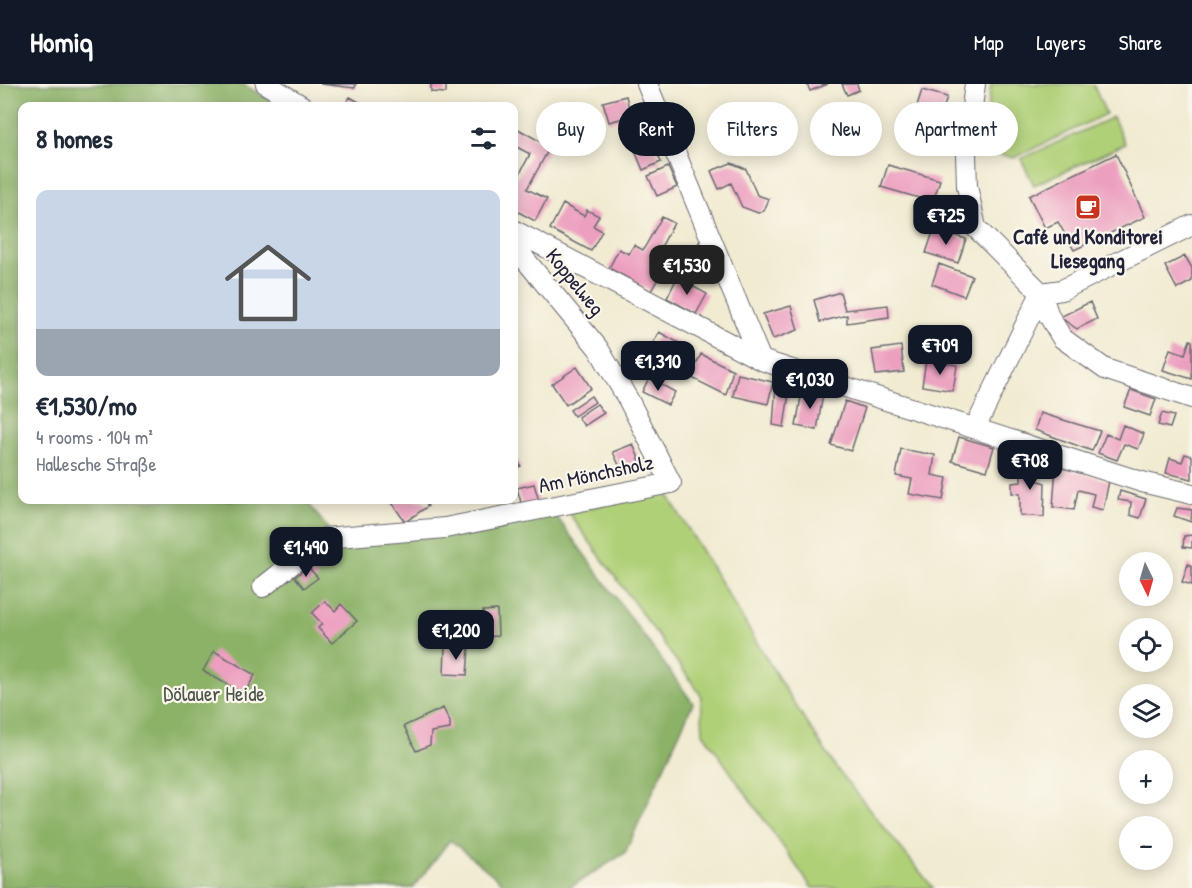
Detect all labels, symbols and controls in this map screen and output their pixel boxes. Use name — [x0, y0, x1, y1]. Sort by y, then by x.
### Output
text: Homiq — [30, 23, 93, 61]
text: Map — [974, 28, 1003, 57]
text: Layers — [1036, 28, 1086, 57]
text: Share — [1119, 28, 1162, 57]
chip: Buy — [536, 102, 606, 156]
chip: Rent — [618, 102, 695, 156]
chip: Filters — [707, 102, 798, 156]
chip: New — [810, 102, 882, 156]
chip: Apartment — [894, 102, 1018, 156]
text: 8 homes — [36, 121, 113, 156]
icon: filters — [467, 122, 500, 155]
cafe icon: Café und Konditorei Liesegang — [1073, 192, 1103, 222]
pin: €725 — [910, 195, 982, 246]
text: €725 — [927, 201, 965, 228]
place label: Café und Konditorei Liesegang — [1013, 222, 1163, 276]
icon: home — [214, 229, 322, 337]
street label: Koppelweg — [539, 242, 611, 321]
pin: €1,530 — [638, 245, 736, 296]
text: €1,530 — [663, 251, 711, 278]
pin: €709 — [904, 325, 976, 376]
text: €709 — [922, 331, 958, 358]
pin: €1,310 — [609, 341, 707, 392]
text: €1,310 — [635, 347, 681, 374]
pin: €1,030 — [761, 359, 859, 410]
text: €1,030 — [786, 365, 834, 392]
text: €1,530/mo — [36, 388, 137, 423]
text: 4 rooms · 104 m² — [36, 423, 153, 450]
pin: €708 — [994, 440, 1066, 491]
text: €708 — [1011, 446, 1049, 473]
street label: Am Mönchsholz — [536, 447, 656, 500]
text: Hallesche Straße — [36, 450, 156, 477]
pin: €1,490 — [257, 527, 355, 578]
text: €1,490 — [284, 533, 328, 560]
north arrow — [1119, 552, 1173, 606]
map controls — [1119, 552, 1173, 870]
pin: €1,200 — [407, 610, 505, 661]
text: €1,200 — [432, 616, 480, 643]
button: locate — [1119, 618, 1173, 672]
park label: Dölauer Heide — [163, 679, 265, 708]
button: layers — [1119, 684, 1173, 738]
button: + — [1119, 750, 1173, 804]
button: − — [1119, 816, 1173, 870]

